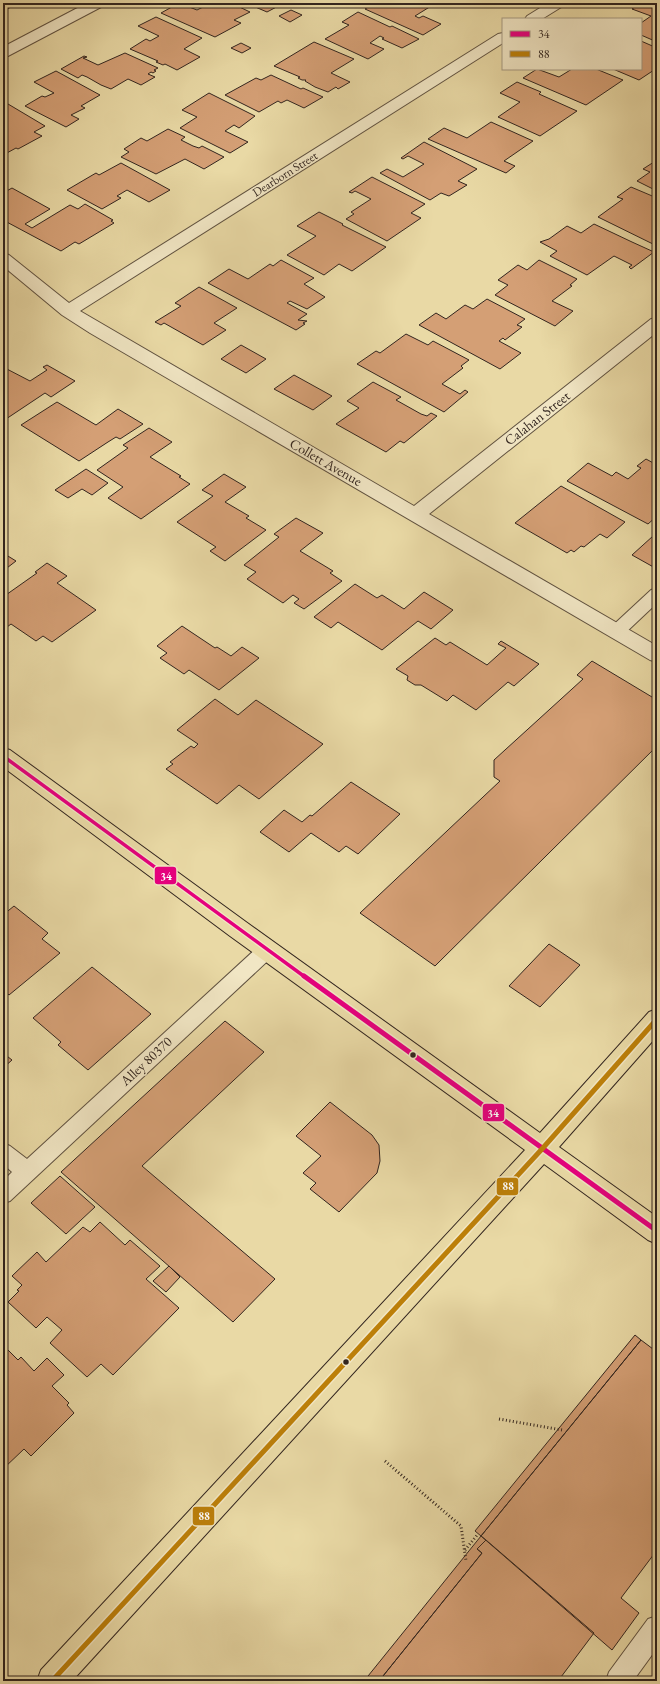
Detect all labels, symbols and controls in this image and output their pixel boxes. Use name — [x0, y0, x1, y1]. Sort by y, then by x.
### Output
legend — [502, 18, 642, 70]
text: 34 — [538, 26, 550, 42]
text: 88 — [538, 46, 550, 62]
street label: Dearborn Street — [249, 148, 321, 200]
street label: Calahan Street — [501, 386, 574, 449]
street label: Collett Avenue — [287, 434, 366, 490]
line badge: 34 — [154, 866, 177, 885]
text: 34 — [160, 869, 172, 883]
street label: Alley 80370 — [116, 1032, 176, 1090]
unlabelled marker — [408, 1050, 418, 1060]
line badge: 34 — [482, 1103, 505, 1122]
text: 34 — [487, 1106, 499, 1120]
line badge: 88 — [496, 1177, 519, 1196]
text: 88 — [502, 1179, 514, 1193]
unlabelled marker — [341, 1357, 351, 1367]
line badge: 88 — [192, 1506, 215, 1526]
text: 88 — [198, 1509, 210, 1523]

